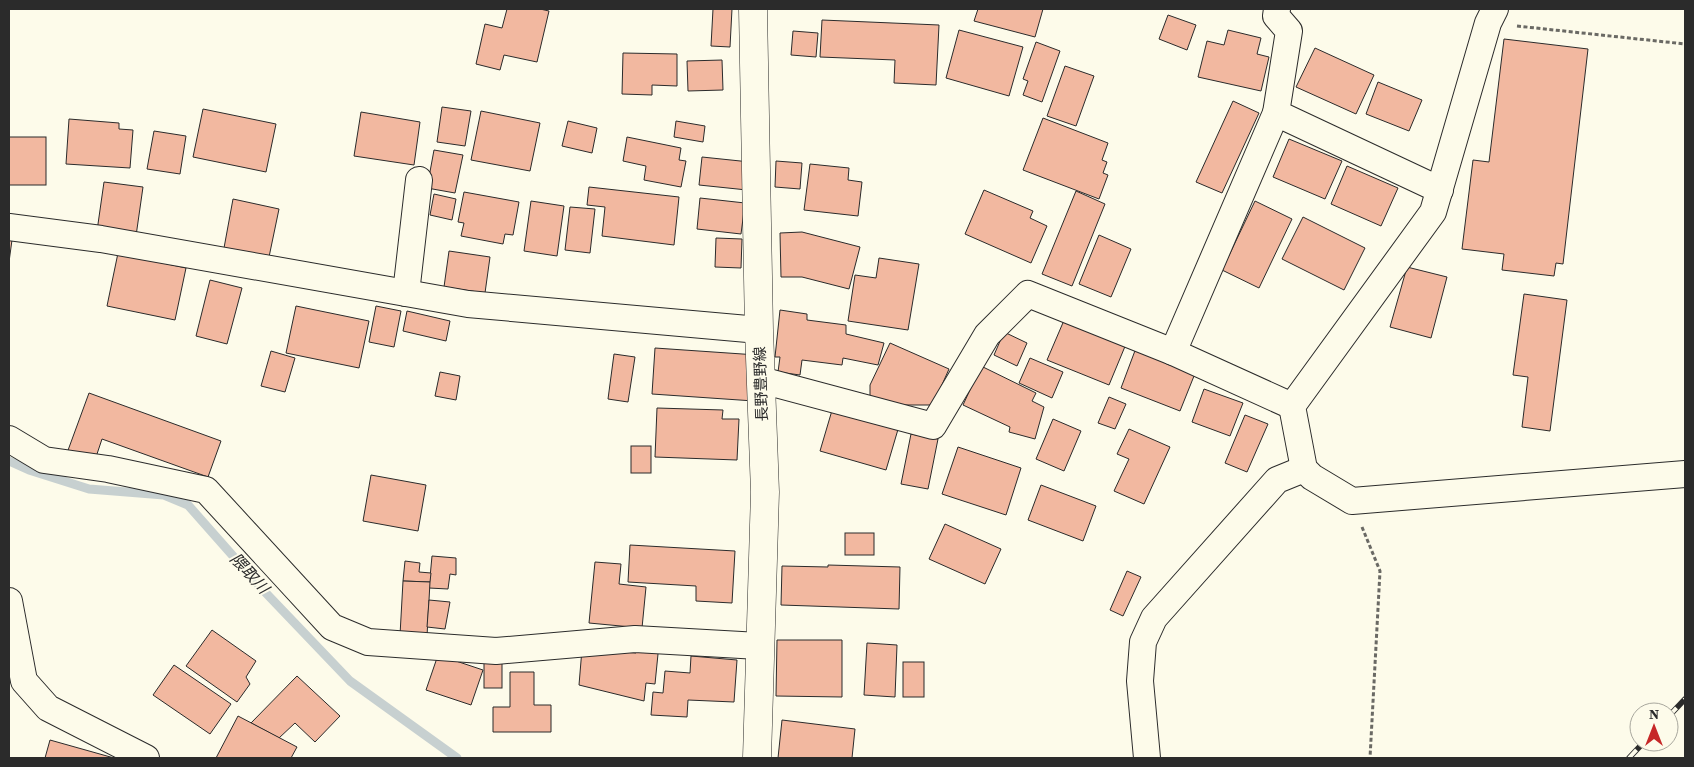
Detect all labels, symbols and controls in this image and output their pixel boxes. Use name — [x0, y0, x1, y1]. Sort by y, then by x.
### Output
street label: 長野豊野線 — [749, 346, 772, 422]
water label: 隈取川 — [226, 548, 276, 600]
north arrow — [1629, 702, 1679, 752]
text: N — [1649, 704, 1659, 724]

